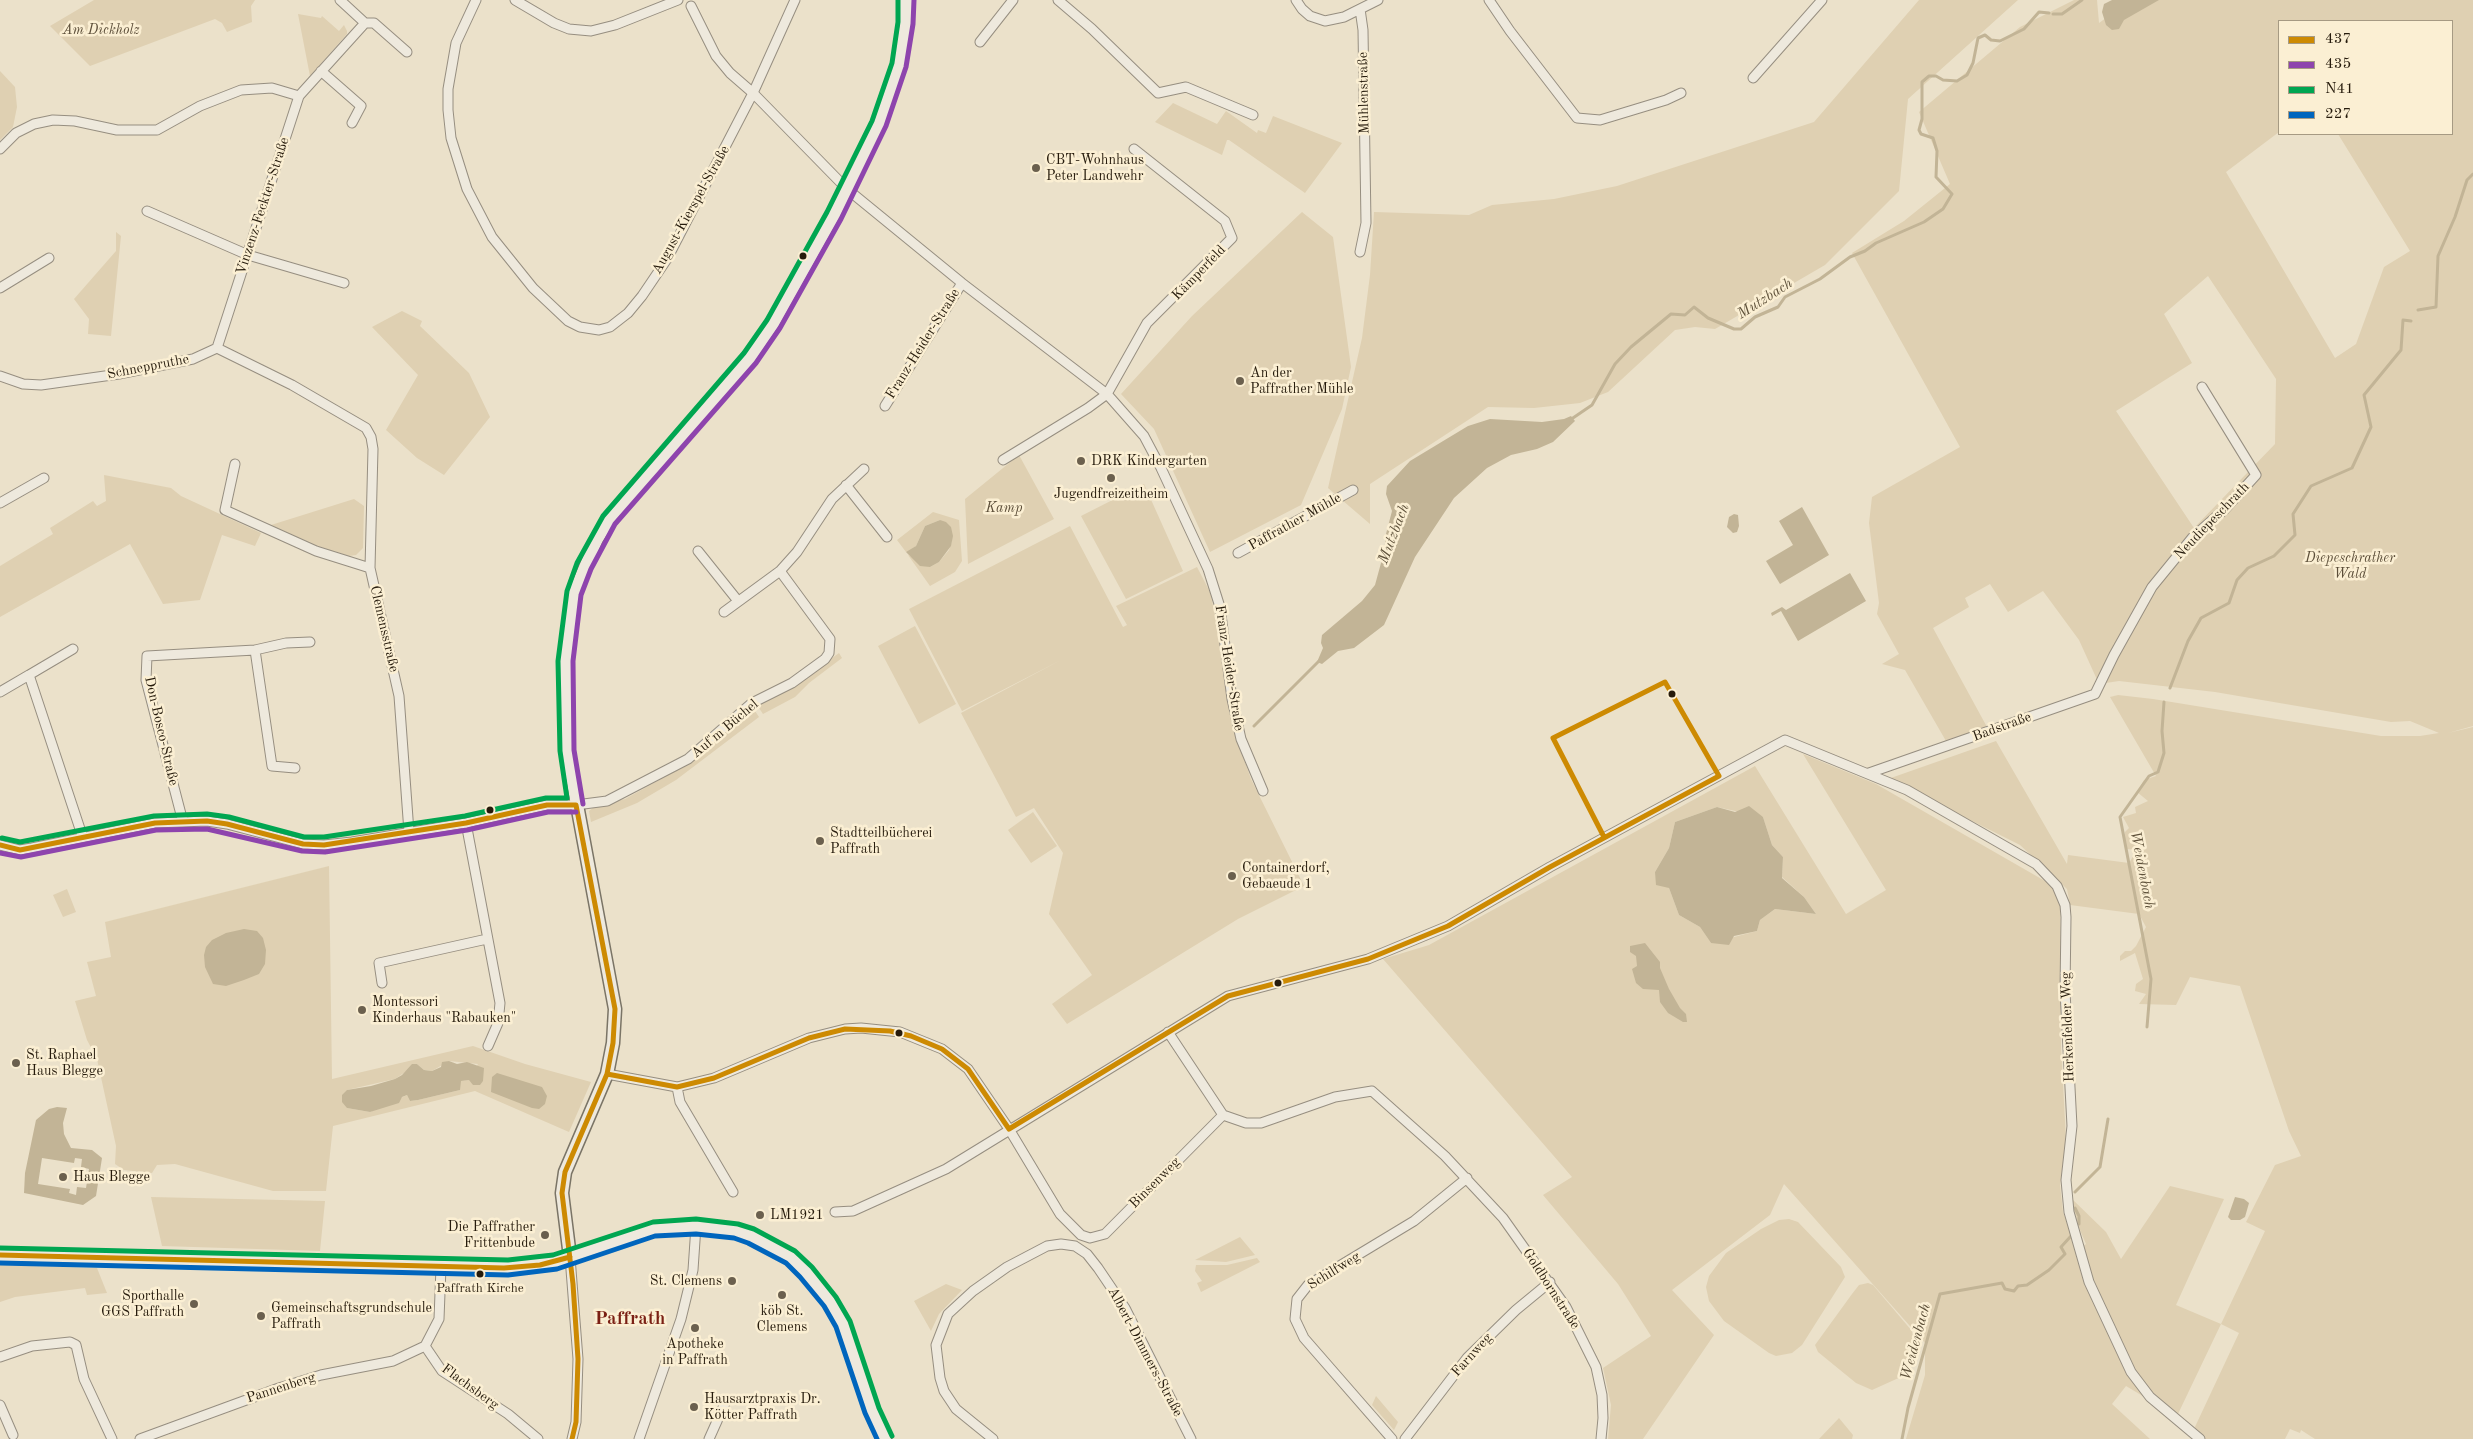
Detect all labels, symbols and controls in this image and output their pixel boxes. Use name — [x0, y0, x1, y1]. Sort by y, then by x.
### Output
legend — [2278, 20, 2453, 135]
park label: Am Dickholz — [62, 22, 140, 38]
text: 437 — [2325, 32, 2351, 47]
street label: Mühlenstraße — [1355, 52, 1373, 134]
text: 435 — [2325, 57, 2351, 72]
text: N41 — [2325, 82, 2354, 97]
text: 227 — [2325, 107, 2351, 122]
street label: Vinzenz-Feckter-Straße — [233, 135, 293, 277]
street label: August-Kierspel-Straße — [649, 143, 733, 277]
place label: CBT-Wohnhaus Peter Landwehr — [1046, 152, 1144, 184]
marker: CBT-Wohnhaus Peter Landwehr — [1030, 162, 1042, 174]
street label: Kämperfeld — [1169, 242, 1229, 304]
unlabelled marker — [798, 251, 808, 261]
water label: Mutzbach — [1734, 274, 1796, 324]
street label: Franz-Heider-Straße — [882, 286, 964, 402]
street label: Schneppruthe — [106, 351, 190, 383]
place label: An der Paffrather Mühle — [1250, 365, 1353, 398]
marker: An der Paffrather Mühle — [1234, 375, 1246, 387]
place label: DRK Kindergarten — [1091, 453, 1207, 469]
marker: DRK Kindergarten — [1075, 455, 1087, 467]
marker: Jugendfreizeitheim — [1105, 472, 1117, 484]
street label: Neudiepeschrath — [2171, 479, 2253, 563]
place label: Jugendfreizeitheim — [1054, 486, 1168, 502]
street label: Paffrather Mühle — [1246, 490, 1344, 554]
park label: Kamp — [986, 500, 1022, 516]
water label: Mutzbach — [1374, 502, 1414, 566]
park label: Diepeschrather Wald — [2305, 550, 2395, 582]
street label: Clemensstraße — [366, 584, 402, 674]
street label: Franz-Heider-Straße — [1211, 604, 1247, 732]
street label: Don-Bosco-Straße — [140, 675, 182, 787]
unlabelled marker — [1667, 689, 1677, 699]
street label: Auf'm Büchel — [688, 696, 762, 762]
street label: Badstraße — [1970, 709, 2034, 745]
unlabelled marker — [485, 805, 495, 815]
place label: Stadtteilbücherei Paffrath — [830, 825, 932, 858]
water label: Weidenbach — [2126, 829, 2158, 911]
marker: Stadtteilbücherei Paffrath — [814, 835, 826, 847]
place label: Containerdorf, Gebaeude 1 — [1242, 860, 1330, 892]
marker: Containerdorf, Gebaeude 1 — [1226, 870, 1238, 882]
street label: Herkenfelder Weg — [2058, 972, 2078, 1082]
unlabelled marker — [1273, 978, 1283, 988]
place label: Montessori Kinderhaus "Rabauken" — [372, 994, 516, 1026]
marker: Montessori Kinderhaus "Rabauken" — [356, 1004, 368, 1016]
unlabelled marker — [894, 1028, 904, 1038]
place label: St. Raphael Haus Blegge — [26, 1047, 103, 1080]
marker: St. Raphael Haus Blegge — [10, 1057, 22, 1069]
street label: Binsenweg — [1126, 1154, 1184, 1212]
place label: Haus Blegge — [73, 1169, 150, 1185]
marker: Haus Blegge — [57, 1171, 69, 1183]
place label: LM1921 — [770, 1207, 824, 1223]
marker: LM1921 — [754, 1209, 766, 1221]
place label: Die Paffrather Frittenbude — [448, 1219, 535, 1252]
marker: Die Paffrather Frittenbude — [539, 1229, 551, 1241]
street label: Goldbornstraße — [1519, 1245, 1583, 1333]
street label: Schilfweg — [1305, 1248, 1363, 1294]
marker: Paffrath Kirche — [475, 1269, 485, 1279]
place label: St. Clemens — [650, 1273, 722, 1289]
marker: St. Clemens — [726, 1275, 738, 1287]
place label: Paffrath Kirche — [436, 1281, 524, 1297]
street label: Albert-Dimmers-Straße — [1104, 1284, 1186, 1420]
place label: Sporthalle GGS Paffrath — [101, 1288, 184, 1320]
marker: köb St. Clemens — [776, 1289, 788, 1301]
marker: Sporthalle GGS Paffrath — [188, 1298, 200, 1310]
place label: Gemeinschaftsgrundschule Paffrath — [271, 1300, 432, 1332]
water label: Weidenbach — [1897, 1301, 1935, 1383]
place label: köb St. Clemens — [757, 1303, 807, 1335]
district label: Paffrath — [595, 1308, 665, 1330]
marker: Gemeinschaftsgrundschule Paffrath — [255, 1310, 267, 1322]
marker: Apotheke in Paffrath — [689, 1322, 701, 1334]
street label: Farnweg — [1448, 1330, 1496, 1380]
place label: Apotheke in Paffrath — [662, 1336, 728, 1368]
street label: Flachsberg — [438, 1361, 502, 1413]
street label: Pannenberg — [244, 1369, 318, 1407]
place label: Hausarztpraxis Dr. Kötter Paffrath — [704, 1391, 821, 1424]
marker: Hausarztpraxis Dr. Kötter Paffrath — [688, 1401, 700, 1413]

